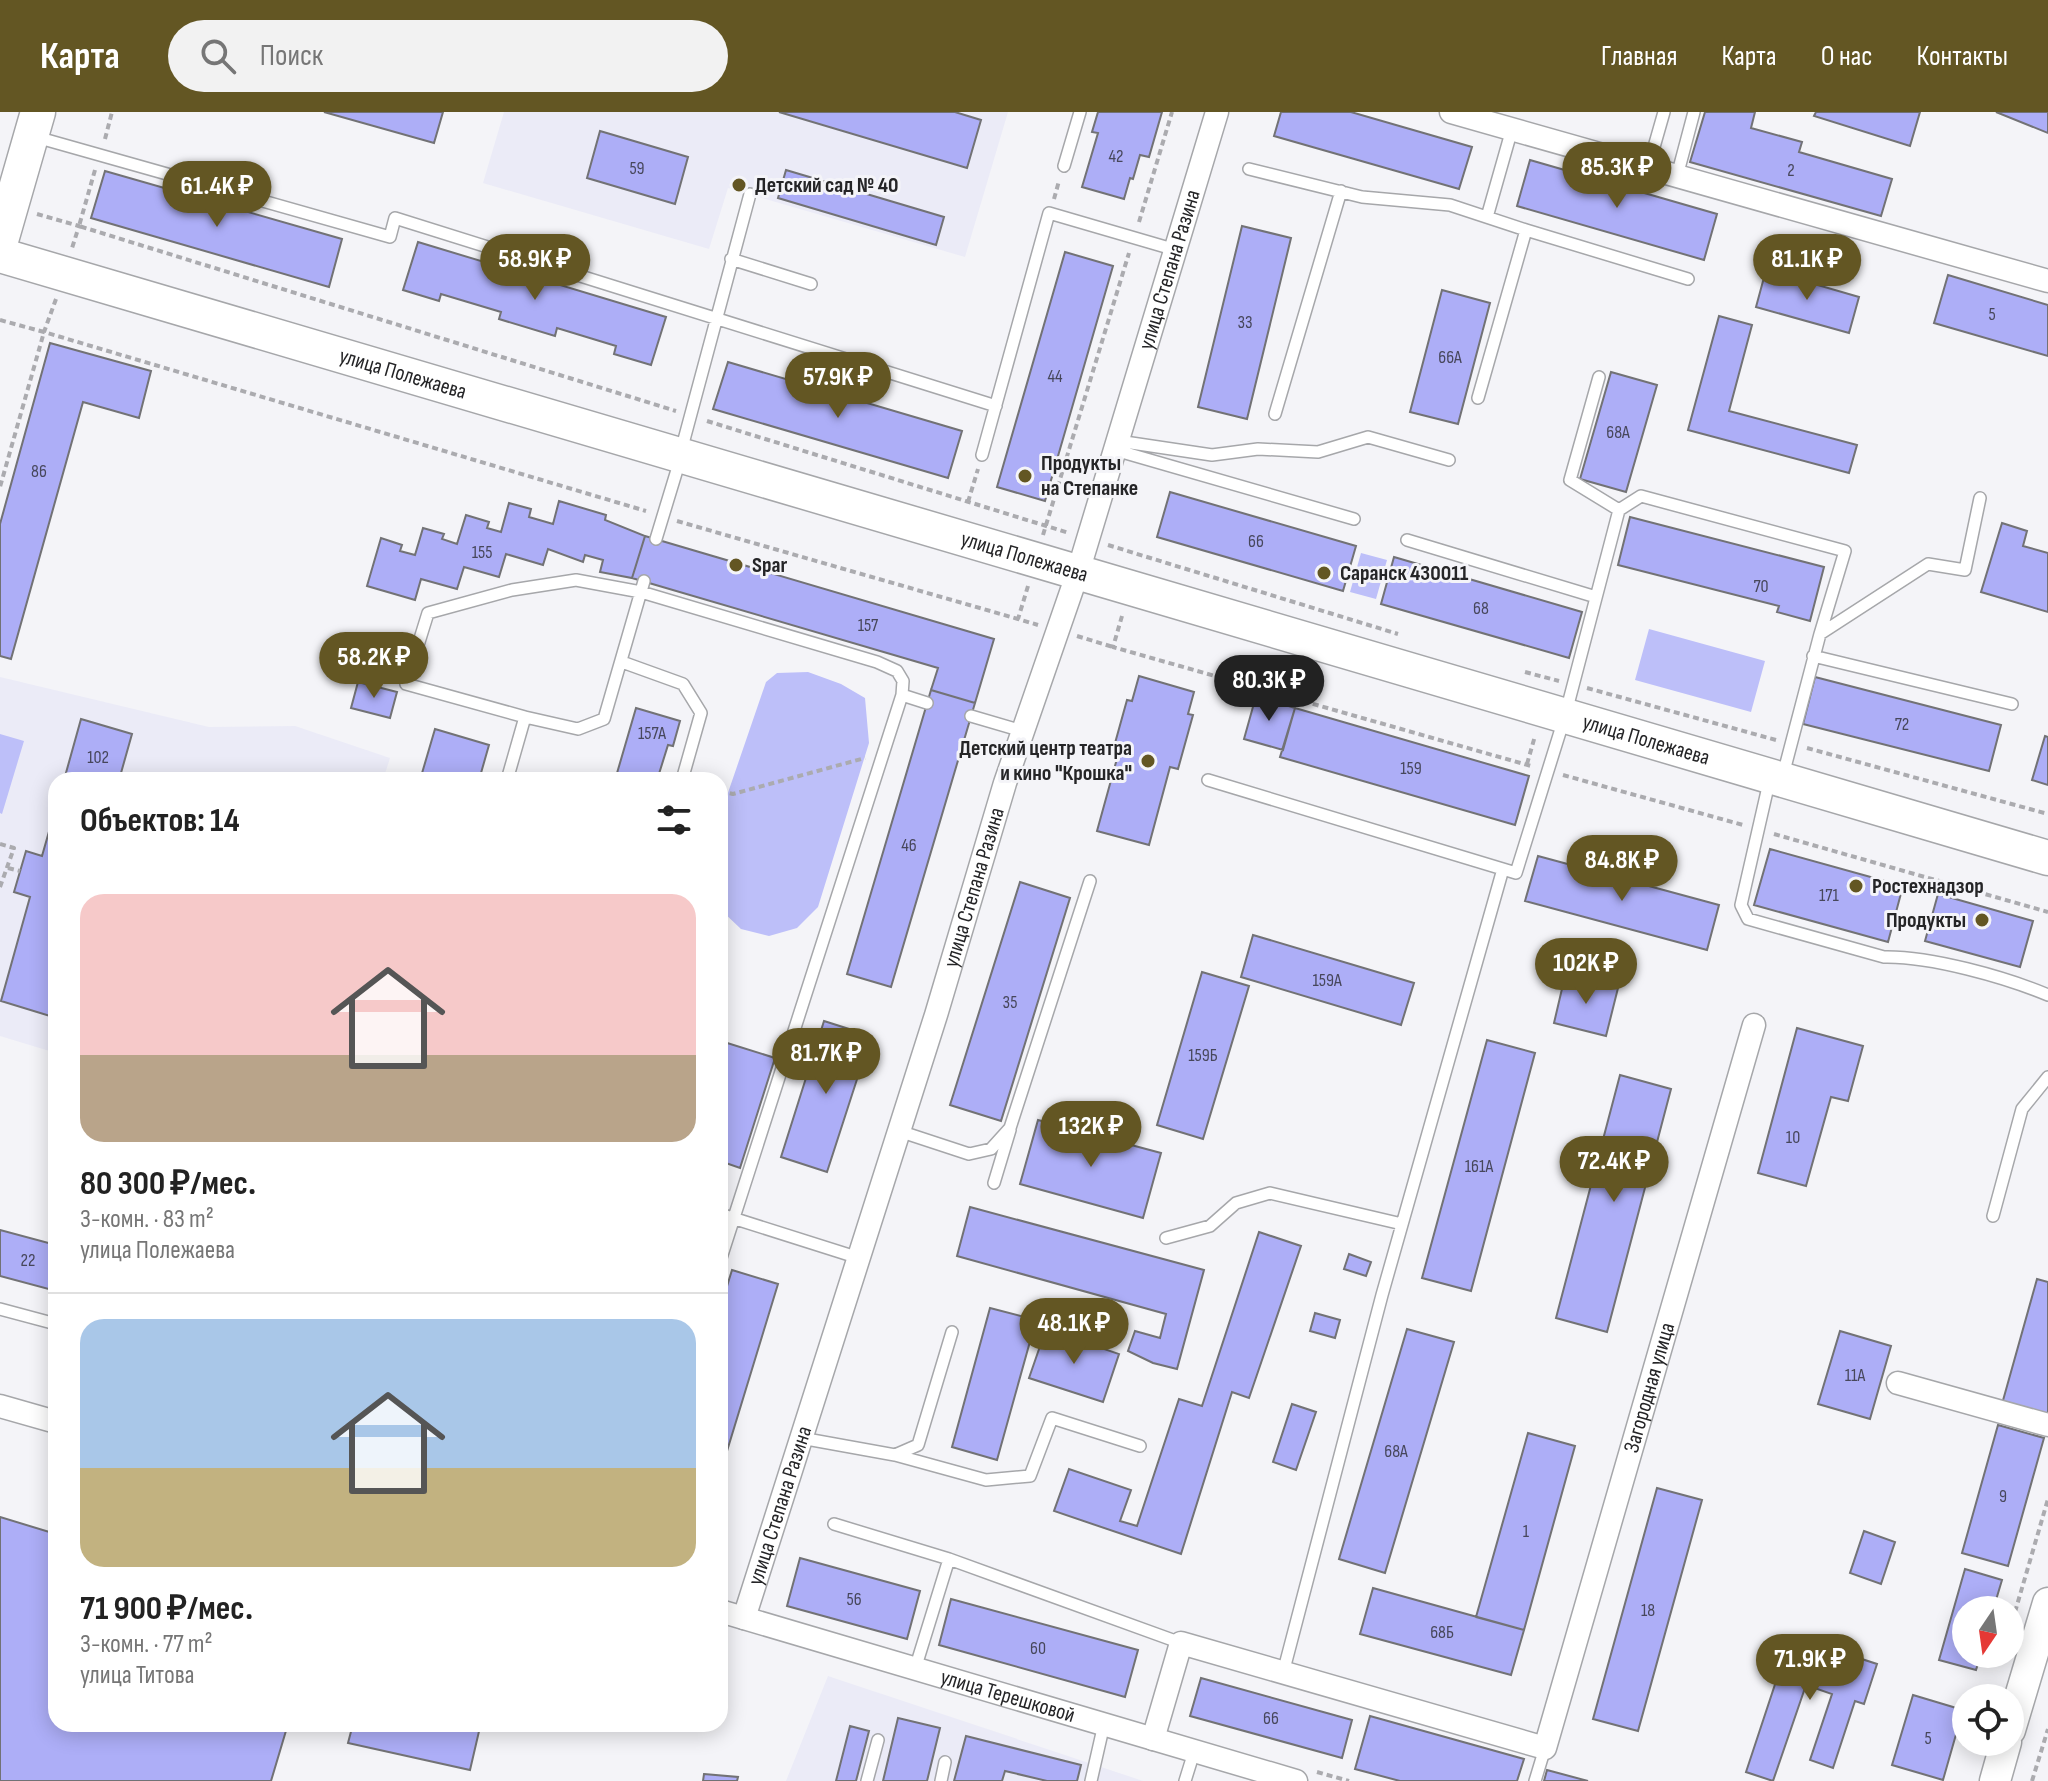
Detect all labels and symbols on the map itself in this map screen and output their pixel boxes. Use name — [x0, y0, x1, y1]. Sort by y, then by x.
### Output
pin: 85.3K ₽ — [1543, 142, 1691, 210]
house number: 42 — [1108, 146, 1124, 167]
house number: 59 — [629, 158, 645, 179]
house number: 2 — [1787, 160, 1795, 181]
pin: 61.4K ₽ — [143, 161, 291, 229]
place label: Детский сад № 40 — [755, 172, 898, 199]
marker: Детский сад № 40 — [730, 176, 748, 194]
street label: улица Степана Разина — [1133, 187, 1206, 353]
pin: 58.9K ₽ — [461, 234, 609, 302]
pin: 81.1K ₽ — [1733, 234, 1881, 302]
house number: 5 — [1988, 304, 1996, 325]
house number: 33 — [1237, 312, 1253, 333]
street label: улица Полежаева — [336, 342, 470, 405]
house number: 66А — [1438, 347, 1462, 368]
pin: 57.9K ₽ — [764, 352, 912, 420]
house number: 44 — [1047, 366, 1063, 387]
house number: 68А — [1606, 422, 1630, 443]
place label: Продукты на Степанке — [1041, 450, 1138, 502]
house number: 86 — [31, 461, 47, 482]
marker: Продукты на Степанке — [1016, 467, 1034, 485]
street label: улица Полежаева — [958, 525, 1091, 588]
house number: 66 — [1248, 531, 1264, 552]
house number: 155 — [472, 542, 492, 563]
place label: Spar — [752, 552, 788, 579]
marker: Spar — [727, 556, 745, 574]
place label: Саранск 430011 — [1340, 560, 1469, 587]
marker: Саранск 430011 — [1315, 564, 1333, 582]
house number: 70 — [1753, 576, 1769, 597]
house number: 68 — [1473, 598, 1489, 619]
house number: 157 — [858, 615, 879, 636]
pin: 58.2K ₽ — [300, 632, 448, 700]
pin: 80.3K ₽ — [1195, 655, 1343, 723]
street label: улица Полежаева — [1579, 708, 1713, 771]
house number: 72 — [1895, 714, 1909, 735]
house number: 157А — [638, 723, 666, 744]
place label: Детский центр театра и кино "Крошка" — [959, 735, 1132, 787]
house number: 102 — [87, 747, 109, 768]
marker: Детский центр театра и кино "Крошка" — [1139, 752, 1157, 770]
house number: 159 — [1400, 758, 1422, 779]
street label: улица Степана Разина — [937, 804, 1010, 971]
house number: 46 — [901, 835, 917, 856]
pin: 84.8K ₽ — [1548, 835, 1696, 903]
place label: Ростехнадзор — [1872, 873, 1984, 900]
marker: Ростехнадзор — [1847, 877, 1865, 895]
house number: 171 — [1819, 885, 1840, 906]
place label: Продукты — [1886, 907, 1966, 934]
marker: Продукты — [1973, 911, 1991, 929]
pin: 102K ₽ — [1521, 938, 1651, 1006]
house number: 159А — [1312, 970, 1342, 991]
house number: 35 — [1003, 992, 1017, 1013]
pin: 81.7K ₽ — [752, 1028, 900, 1096]
house number: 159Б — [1188, 1045, 1218, 1066]
pin: 132K ₽ — [1026, 1101, 1156, 1169]
house number: 10 — [1786, 1127, 1800, 1148]
pin: 72.4K ₽ — [1540, 1136, 1688, 1204]
house number: 161А — [1465, 1156, 1494, 1177]
house number: 22 — [21, 1250, 35, 1271]
pin: 48.1K ₽ — [1000, 1298, 1148, 1366]
street label: Загородная улица — [1618, 1319, 1681, 1456]
house number: 11А — [1845, 1365, 1866, 1386]
street label: улица Степана Разина — [742, 1423, 818, 1589]
house number: 68А — [1384, 1441, 1408, 1462]
house number: 9 — [1999, 1486, 2007, 1507]
house number: 1 — [1523, 1521, 1530, 1542]
house number: 56 — [846, 1589, 862, 1610]
north arrow — [1952, 1596, 2024, 1668]
house number: 18 — [1641, 1600, 1655, 1621]
house number: 68Б — [1430, 1622, 1454, 1643]
pin: 71.9K ₽ — [1736, 1634, 1884, 1702]
house number: 60 — [1030, 1638, 1046, 1659]
street label: улица Терешковой — [937, 1663, 1078, 1729]
house number: 66 — [1263, 1708, 1279, 1729]
house number: 5 — [1924, 1728, 1932, 1749]

